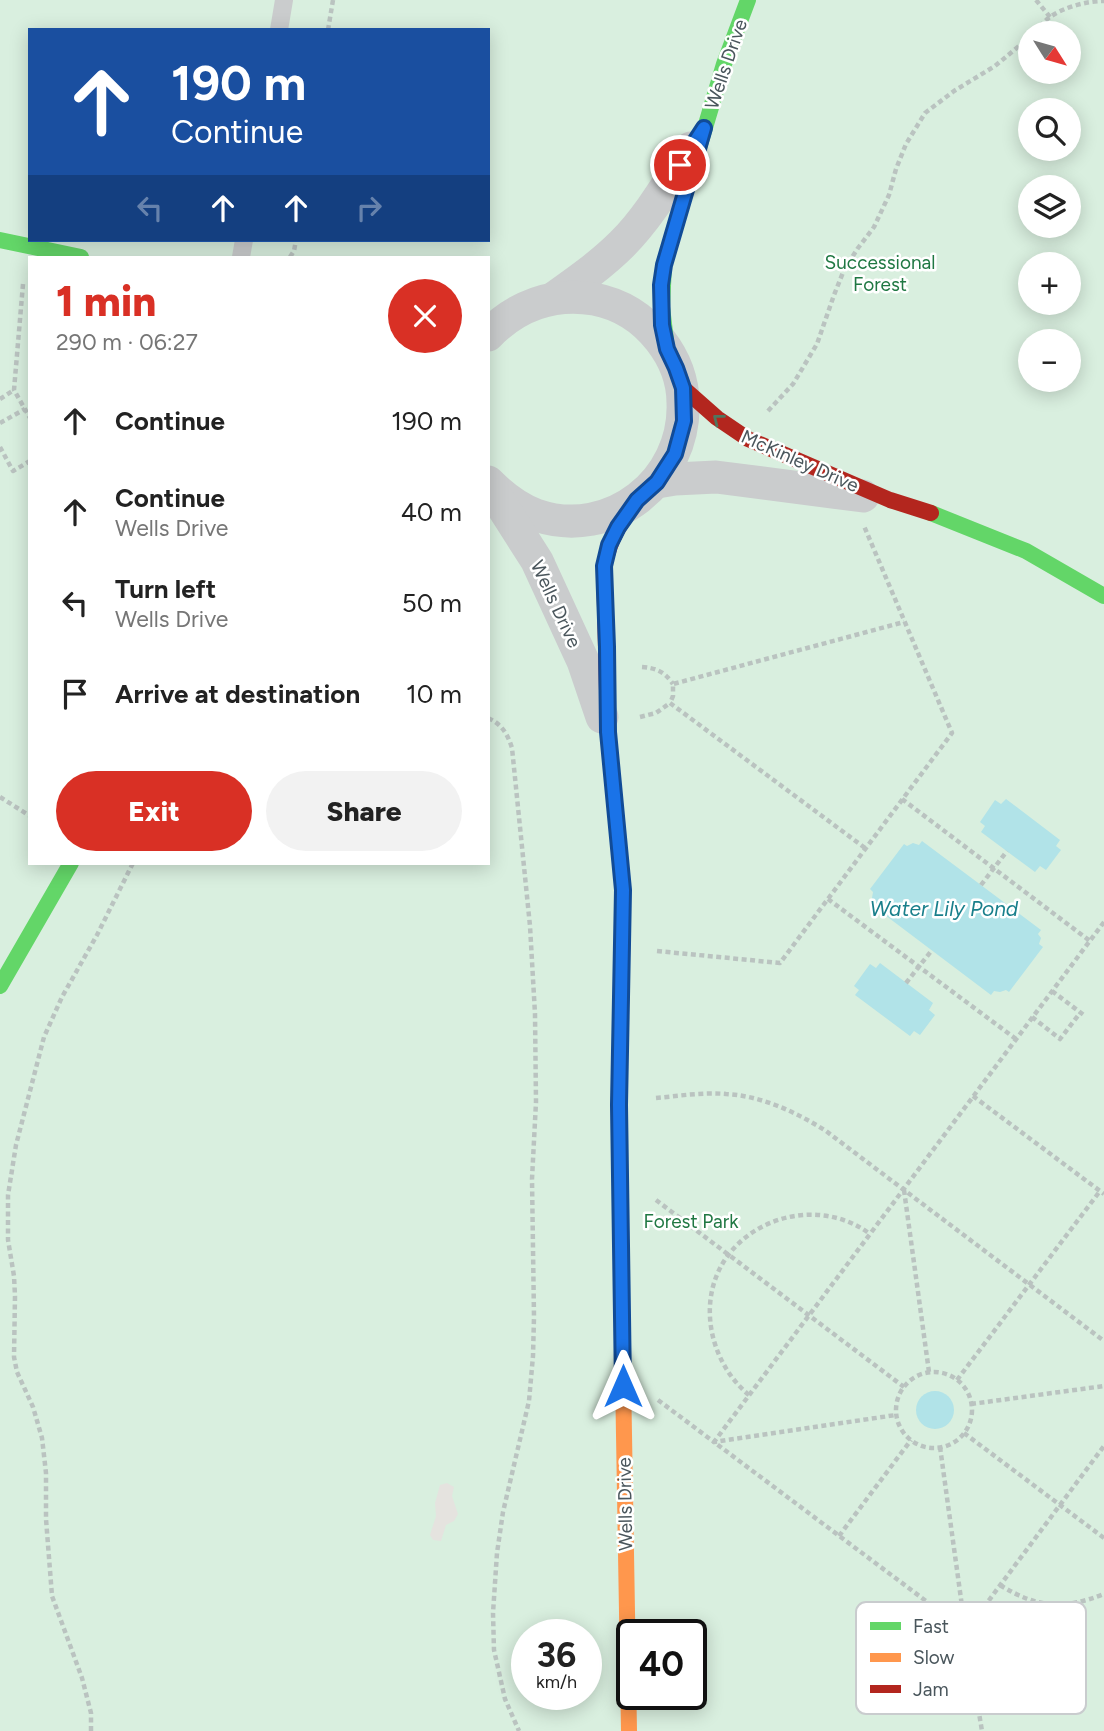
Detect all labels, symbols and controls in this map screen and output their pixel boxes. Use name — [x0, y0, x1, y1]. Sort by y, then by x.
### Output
street label: Wells Drive — [700, 16, 752, 112]
north arrow — [1018, 21, 1082, 84]
map controls — [1018, 21, 1081, 392]
text: 190 m — [171, 53, 306, 112]
icon: ahead — [56, 56, 147, 147]
button: search — [1018, 98, 1081, 161]
text: Continue — [171, 113, 303, 151]
pin — [650, 135, 710, 195]
icon: arrive — [661, 146, 699, 184]
button: layers — [1018, 175, 1081, 238]
icon: left — [131, 189, 169, 227]
icon: ahead — [204, 189, 242, 227]
icon: ahead — [277, 189, 315, 227]
icon: right — [350, 189, 388, 227]
park label: Successional Forest — [825, 251, 935, 296]
button: + — [1018, 252, 1081, 315]
text: 1 min — [56, 276, 156, 327]
button: close — [388, 279, 462, 353]
text: 290 m · 06:27 — [56, 328, 198, 356]
button: − — [1018, 329, 1081, 392]
icon: ahead — [56, 402, 94, 440]
text: Continue — [115, 405, 225, 437]
text: 190 m — [391, 405, 462, 437]
one-way arrow — [713, 414, 725, 427]
street label: McKinley Drive — [738, 425, 862, 497]
text: Continue — [115, 482, 225, 514]
icon: ahead — [56, 493, 94, 531]
text: 40 m — [401, 496, 462, 528]
text: Wells Drive — [115, 514, 228, 542]
street label: Wells Drive — [526, 557, 586, 651]
text: Turn left — [115, 573, 216, 605]
icon: left — [56, 584, 94, 622]
text: 50 m — [402, 587, 462, 619]
text: Wells Drive — [115, 605, 228, 633]
icon: arrive — [56, 675, 94, 713]
text: Arrive at destination — [115, 678, 360, 710]
text: 10 m — [406, 678, 462, 710]
button: Exit — [56, 771, 252, 851]
button: Share — [266, 771, 462, 851]
water label: Water Lily Pond — [870, 896, 1019, 921]
park label: Forest Park — [644, 1210, 739, 1233]
position arrow — [586, 1349, 660, 1423]
street label: Wells Drive — [613, 1457, 637, 1551]
legend — [856, 1602, 1086, 1714]
text: Fast — [913, 1615, 949, 1638]
speed limit sign: 40 — [616, 1619, 707, 1710]
text: 36 — [537, 1634, 576, 1676]
text: Slow — [913, 1646, 955, 1669]
text: km/h — [536, 1671, 577, 1693]
text: Jam — [913, 1678, 949, 1701]

